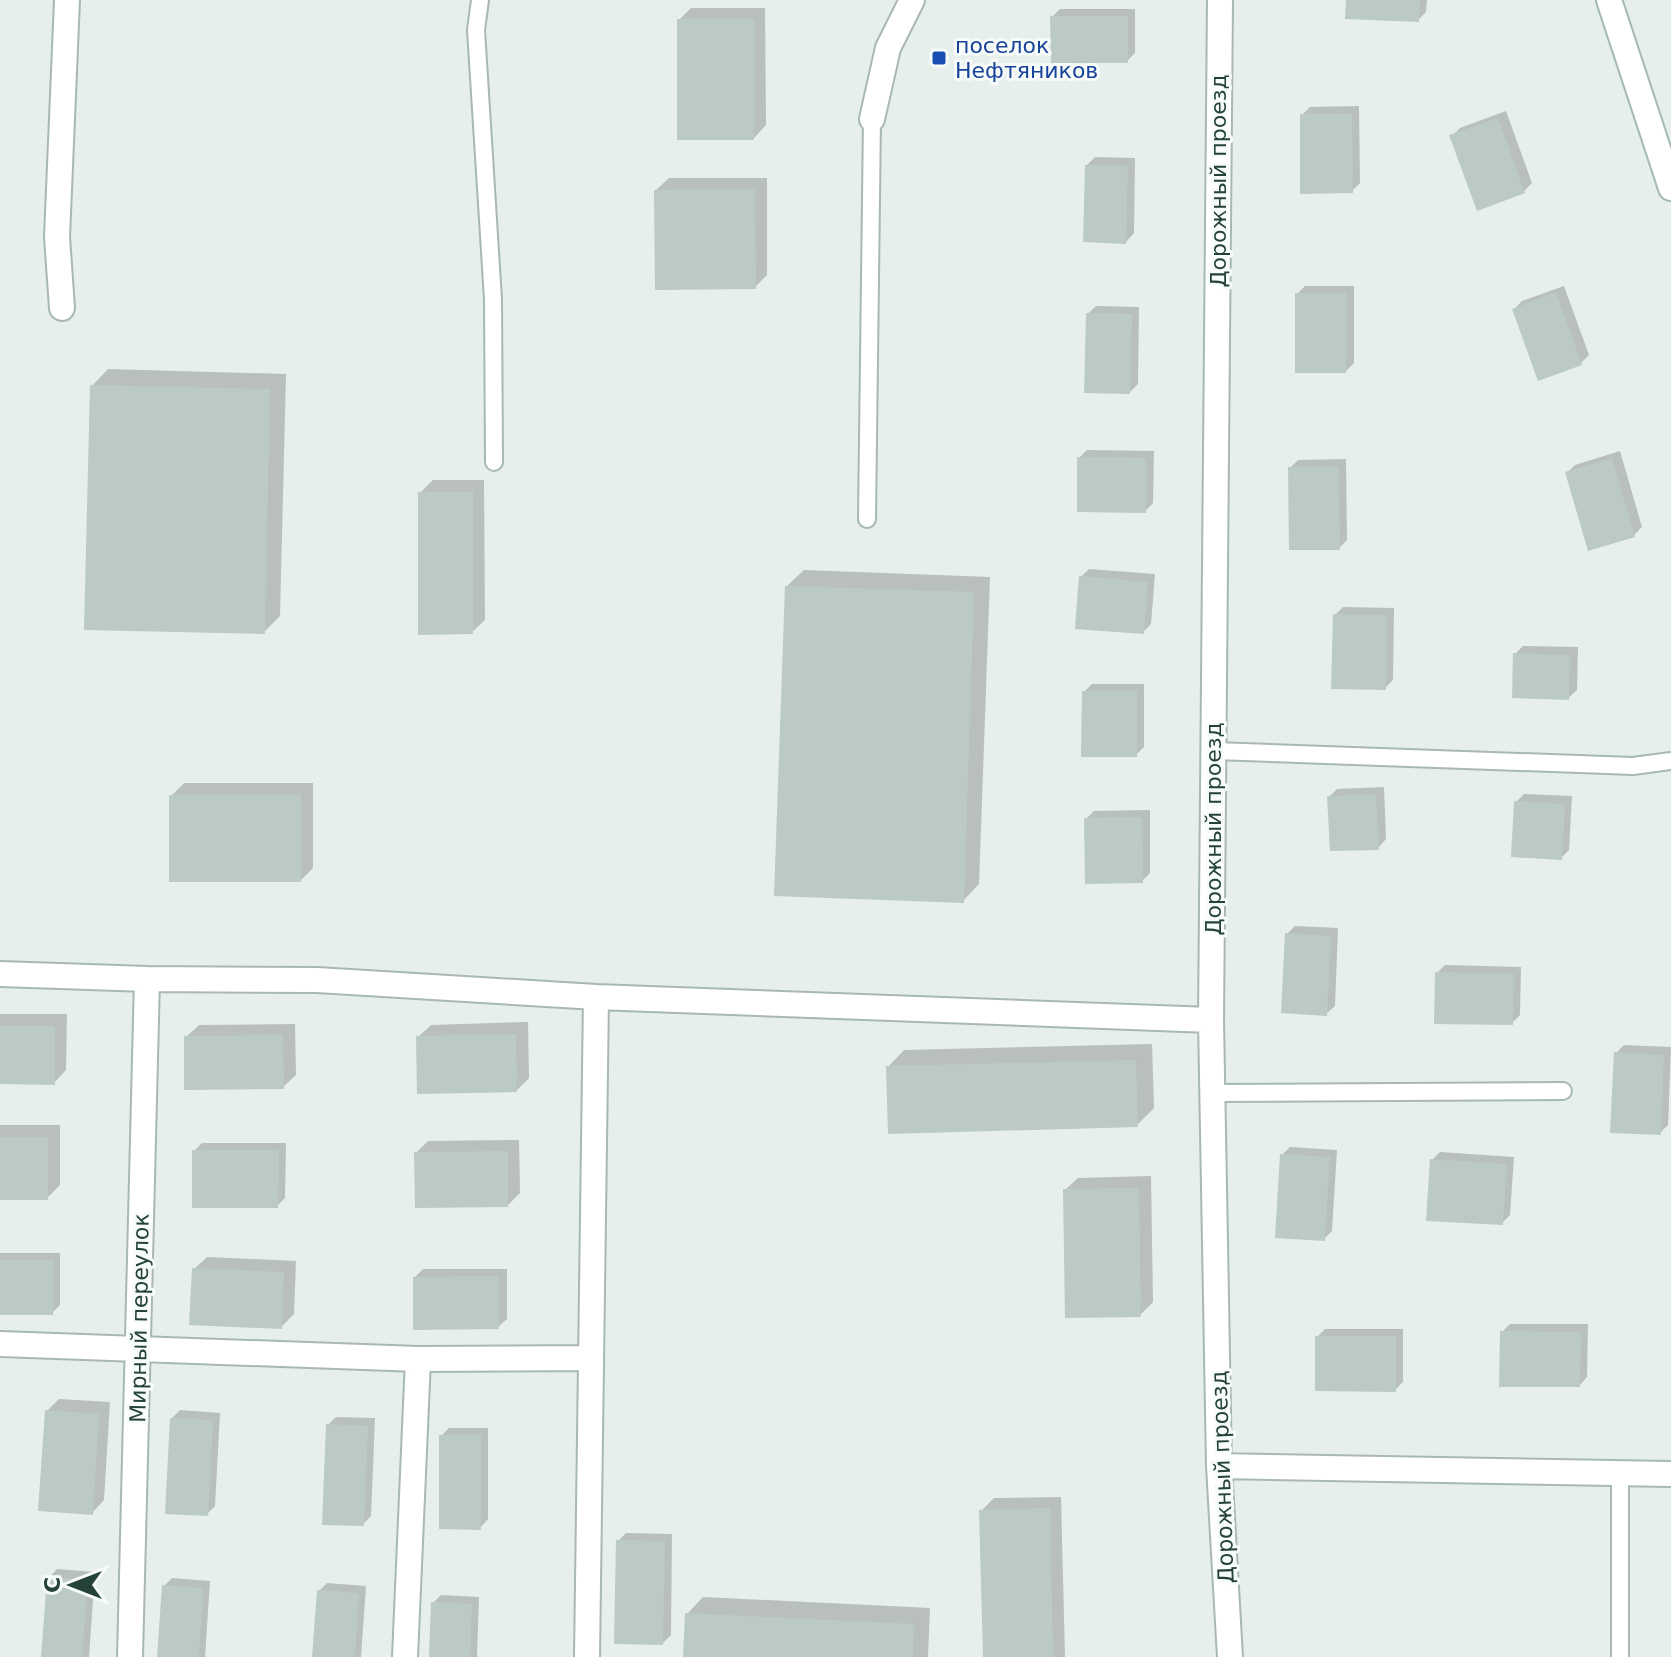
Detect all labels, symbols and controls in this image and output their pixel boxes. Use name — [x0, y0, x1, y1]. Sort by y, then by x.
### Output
place label: поселок Нефтяников — [955, 33, 1098, 83]
marker: поселок Нефтяников — [930, 49, 948, 67]
street label: Дорожный проезд — [1206, 74, 1231, 288]
street label: Дорожный проезд — [1201, 722, 1226, 936]
street label: Мирный переулок — [125, 1213, 154, 1423]
street label: Дорожный проезд — [1206, 1370, 1239, 1584]
north arrow — [32, 1545, 112, 1625]
text: С — [40, 1577, 65, 1593]

